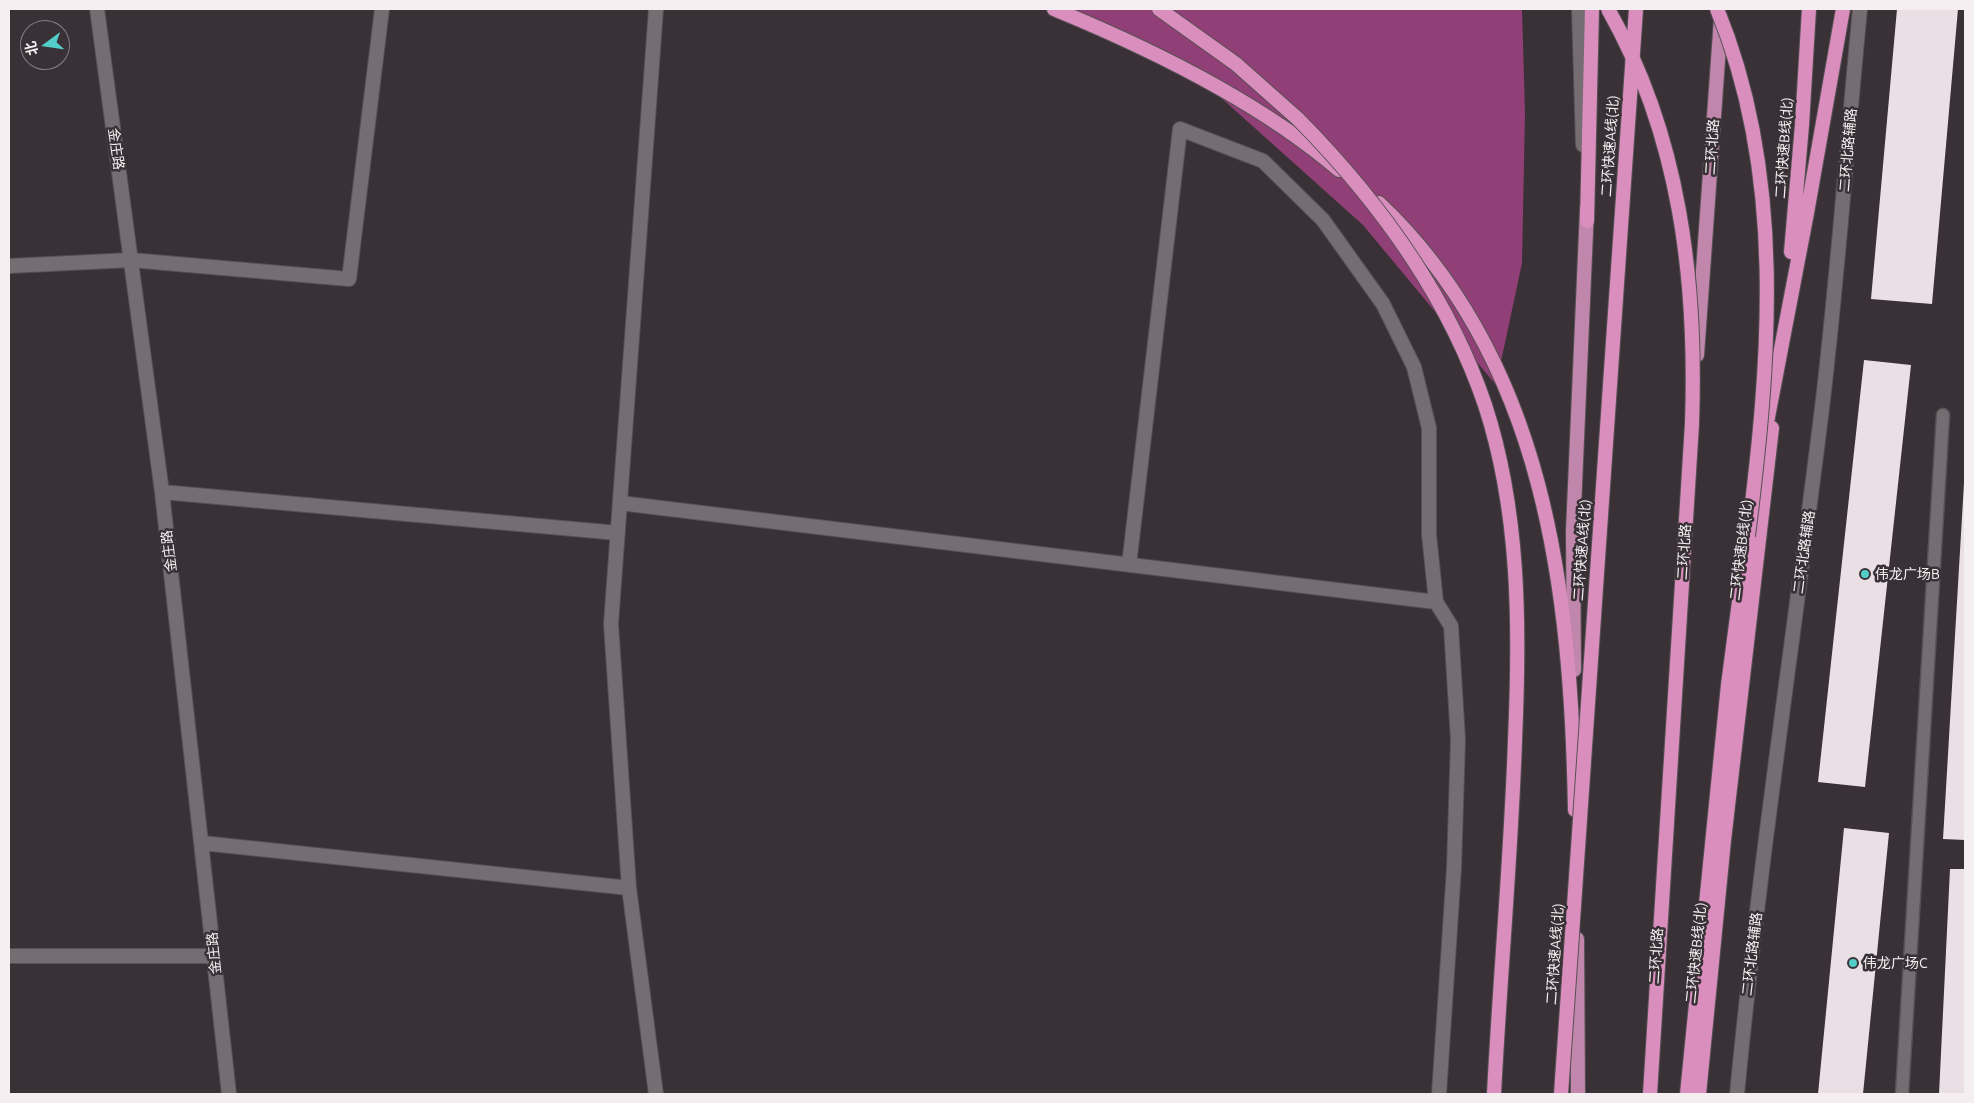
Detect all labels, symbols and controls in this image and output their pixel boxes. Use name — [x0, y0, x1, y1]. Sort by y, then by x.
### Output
north arrow — [20, 20, 70, 70]
text: 北 — [22, 40, 41, 57]
street label: 二环快速A线(北) — [1598, 95, 1622, 197]
street label: 二环快速B线(北) — [1772, 97, 1796, 199]
street label: 二环北路辅路 — [1836, 107, 1860, 193]
street label: 二环北路 — [1702, 118, 1722, 176]
street label: 金庄路 — [105, 127, 127, 171]
street label: 二环快速A线(北) — [1570, 499, 1594, 601]
street label: 二环快速B线(北) — [1726, 499, 1756, 601]
street label: 二环北路辅路 — [1790, 509, 1818, 595]
street label: 二环北路 — [1674, 523, 1694, 581]
street label: 金庄路 — [158, 529, 180, 573]
place label: 伟龙广场B — [1875, 566, 1940, 582]
marker: 伟龙广场B — [1859, 568, 1871, 580]
street label: 二环快速B线(北) — [1682, 902, 1710, 1004]
street label: 二环快速A线(北) — [1543, 903, 1567, 1005]
street label: 二环北路辅路 — [1739, 911, 1765, 997]
street label: 二环北路 — [1646, 927, 1666, 985]
street label: 金庄路 — [203, 931, 225, 975]
place label: 伟龙广场C — [1863, 955, 1928, 971]
marker: 伟龙广场C — [1847, 957, 1859, 969]

